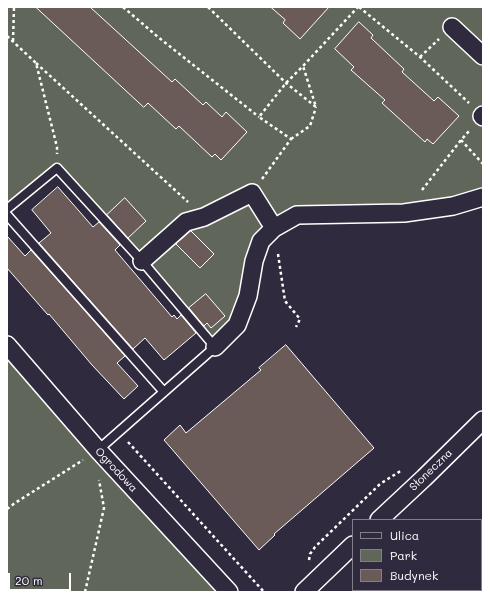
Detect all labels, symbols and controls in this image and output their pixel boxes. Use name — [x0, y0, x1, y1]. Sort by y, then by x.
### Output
street label: Ogrodowa — [92, 445, 140, 495]
street label: Słoneczna — [407, 446, 455, 494]
legend — [352, 519, 482, 591]
text: Ulica — [390, 527, 419, 543]
text: Park — [390, 547, 417, 563]
scale bar — [10, 565, 73, 591]
text: Budynek — [390, 567, 438, 583]
text: 20 m — [15, 572, 43, 588]

